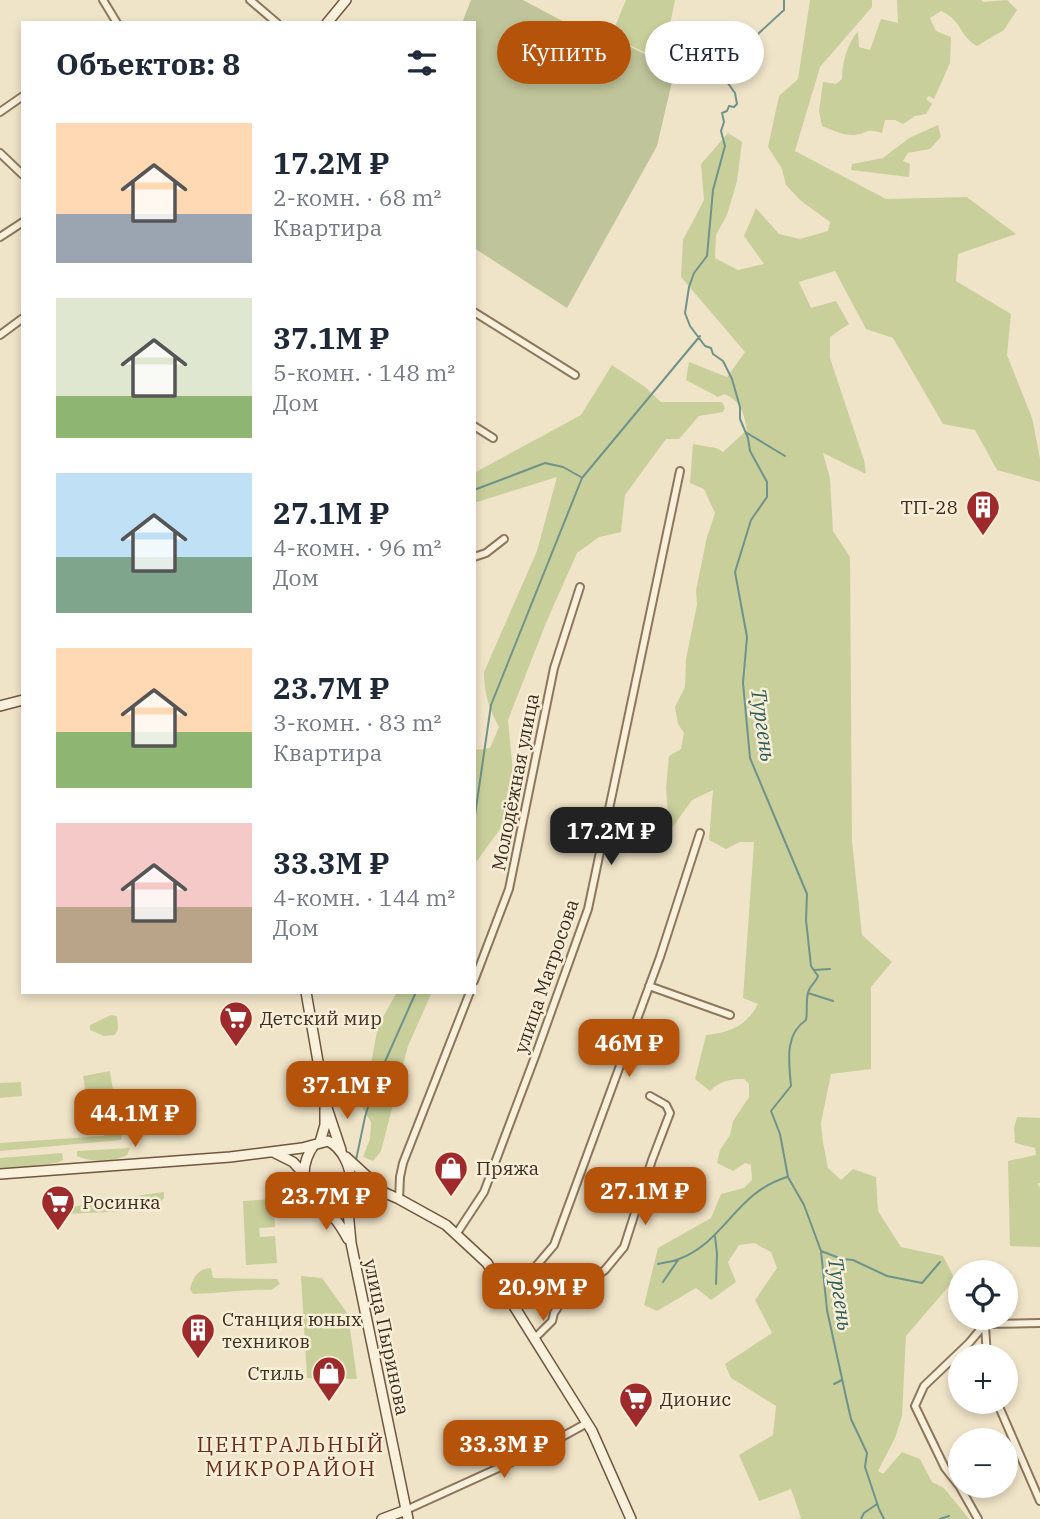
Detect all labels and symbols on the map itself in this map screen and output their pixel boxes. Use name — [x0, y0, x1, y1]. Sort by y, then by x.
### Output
building icon: ТП-28 — [964, 488, 1002, 537]
place label: ТП-28 — [900, 495, 958, 519]
water label: Тургень — [745, 686, 783, 764]
street label: Молодёжная улица — [486, 691, 544, 873]
pin: 17.2M ₽ — [546, 808, 676, 867]
street label: улица Матросова — [508, 896, 584, 1056]
supermarket icon: Детский мир — [217, 999, 255, 1048]
place label: Детский мир — [260, 1006, 382, 1030]
pin: 46M ₽ — [580, 1020, 678, 1079]
pin: 37.1M ₽ — [282, 1062, 412, 1121]
pin: 44.1M ₽ — [70, 1090, 200, 1149]
shop icon: Пряжа — [432, 1149, 470, 1198]
place label: Пряжа — [476, 1156, 539, 1180]
pin: 27.1M ₽ — [580, 1168, 710, 1227]
pin: 23.7M ₽ — [261, 1172, 391, 1232]
supermarket icon: Росинка — [39, 1183, 77, 1232]
place label: Росинка — [82, 1190, 161, 1214]
water label: Тургень — [822, 1255, 860, 1333]
street label: улица Пыринова — [359, 1257, 415, 1417]
pin: 20.9M ₽ — [478, 1264, 608, 1323]
place label: Станция юных техников — [222, 1307, 362, 1353]
building icon: Станция юных техников — [179, 1311, 217, 1360]
shop icon: Стиль — [310, 1354, 348, 1403]
place label: Стиль — [248, 1361, 304, 1385]
supermarket icon: Дионис — [617, 1380, 655, 1429]
place label: Дионис — [660, 1387, 731, 1411]
pin: 33.3M ₽ — [439, 1420, 569, 1480]
district label: ЦЕНТРАЛЬНЫЙ МИКРОРАЙОН — [197, 1430, 385, 1482]

